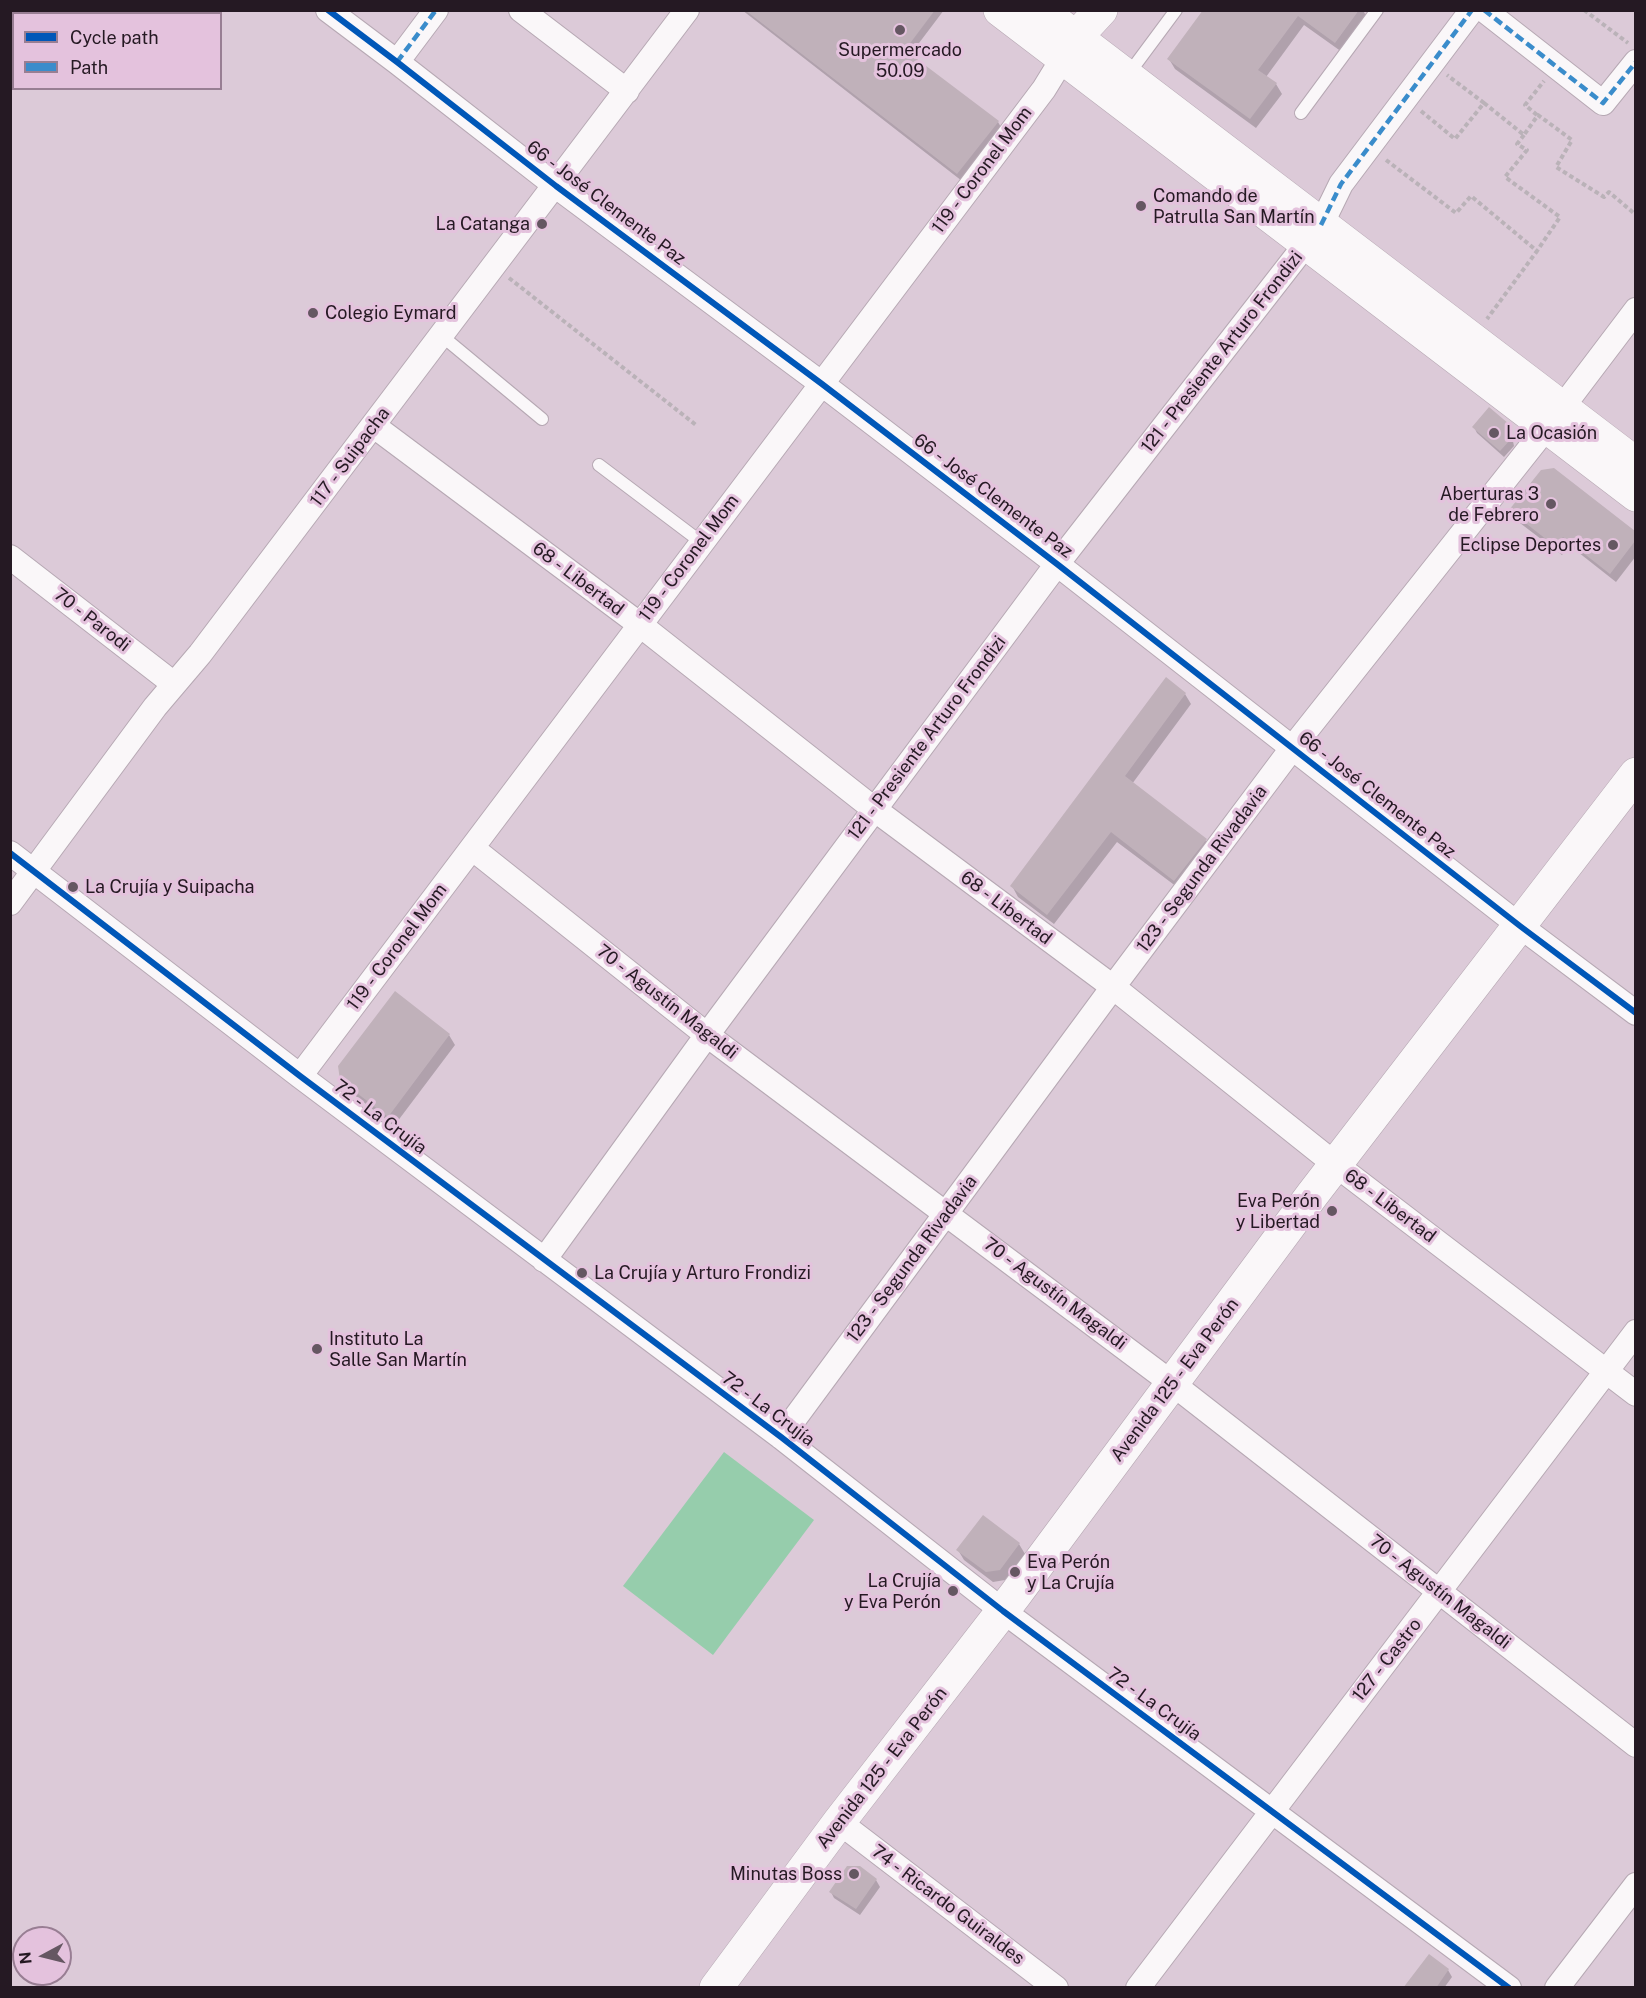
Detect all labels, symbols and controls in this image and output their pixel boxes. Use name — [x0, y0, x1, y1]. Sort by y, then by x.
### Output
legend — [12, 12, 222, 90]
marker: Supermercado 50.09 — [893, 23, 907, 37]
text: Cycle path — [70, 27, 159, 48]
place label: Supermercado 50.09 — [838, 39, 962, 82]
text: Path — [70, 57, 108, 78]
street label: 119 - Coronel Mom — [927, 102, 1037, 238]
street label: 66 - José Clemente Paz — [522, 136, 690, 270]
place label: Comando de Patrulla San Martín — [1153, 185, 1315, 228]
marker: Comando de Patrulla San Martín — [1134, 199, 1148, 213]
place label: La Catanga — [436, 213, 530, 235]
marker: La Catanga — [535, 217, 549, 231]
street label: 121 - Presiente Arturo Frondizi — [1137, 247, 1307, 457]
place label: Colegio Eymard — [325, 302, 457, 324]
marker: Colegio Eymard — [306, 306, 320, 320]
street label: 117 - Suipacha — [306, 403, 394, 511]
place label: La Ocasión — [1506, 422, 1597, 444]
marker: La Ocasión — [1487, 426, 1501, 440]
street label: 66 - José Clemente Paz — [909, 429, 1077, 563]
place label: Aberturas 3 de Febrero — [1440, 483, 1539, 526]
street label: 119 - Coronel Mom — [634, 490, 744, 626]
marker: Aberturas 3 de Febrero — [1544, 497, 1558, 511]
place label: Eclipse Deportes — [1460, 534, 1601, 556]
street label: 68 - Libertad — [528, 538, 628, 620]
marker: Eclipse Deportes — [1606, 538, 1620, 552]
street label: 70 - Parodi — [50, 584, 134, 656]
street label: 121 - Presiente Arturo Frondizi — [843, 632, 1011, 844]
street label: 66 - José Clemente Paz — [1294, 727, 1460, 863]
street label: 123 - Segunda Rivadavia — [1132, 781, 1272, 957]
street label: 68 - Libertad — [956, 867, 1056, 949]
place label: La Crujía y Suipacha — [85, 876, 255, 898]
street label: 119 - Coronel Mom — [342, 879, 452, 1015]
marker: La Crujía y Suipacha — [66, 880, 80, 894]
street label: 70 - Agustín Magaldi — [592, 940, 742, 1064]
street label: 72 - La Crujía — [329, 1075, 431, 1159]
street label: 68 - Libertad — [1340, 1165, 1440, 1247]
street label: 123 - Segunda Rivadavia — [842, 1171, 982, 1347]
place label: Eva Perón y Libertad — [1236, 1190, 1320, 1232]
marker: Eva Perón y Libertad — [1325, 1204, 1339, 1218]
street label: 70 - Agustín Magaldi — [979, 1233, 1131, 1355]
place label: La Crujía y Arturo Frondizi — [594, 1262, 811, 1284]
marker: La Crujía y Arturo Frondizi — [575, 1266, 589, 1280]
street label: Avenida 125 - Eva Perón — [1107, 1294, 1243, 1466]
place label: Instituto La Salle San Martín — [329, 1328, 467, 1370]
marker: Instituto La Salle San Martín — [310, 1342, 324, 1356]
street label: 72 - La Crujía — [717, 1367, 819, 1451]
street label: 70 - Agustín Magaldi — [1365, 1530, 1515, 1654]
place label: Eva Perón y La Crujía — [1027, 1551, 1114, 1594]
marker: Eva Perón y La Crujía — [1008, 1565, 1022, 1579]
place label: La Crujía y Eva Perón — [844, 1570, 941, 1612]
marker: La Crujía y Eva Perón — [946, 1584, 960, 1598]
street label: 127 - Castro — [1348, 1614, 1426, 1706]
street label: 72 - La Crujía — [1103, 1663, 1205, 1745]
street label: Avenida 125 - Eva Perón — [812, 1683, 952, 1853]
street label: 74 - Ricardo Guiraldes — [867, 1841, 1029, 1969]
place label: Minutas Boss — [730, 1863, 842, 1885]
marker: Minutas Boss — [847, 1867, 861, 1881]
north arrow — [12, 1926, 72, 1986]
text: N — [15, 1951, 36, 1965]

